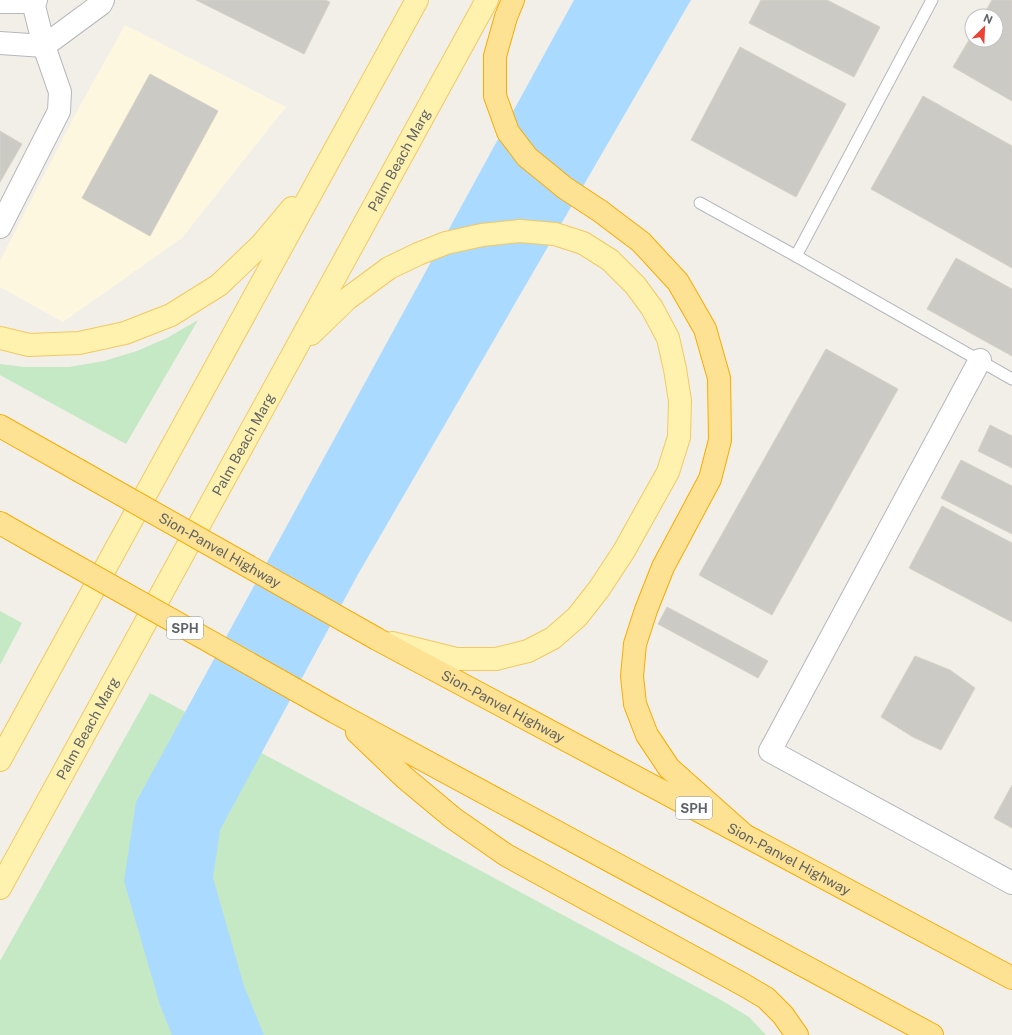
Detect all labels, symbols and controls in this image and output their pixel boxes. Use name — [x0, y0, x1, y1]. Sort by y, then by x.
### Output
north arrow — [964, 8, 1004, 48]
text: N — [982, 12, 994, 26]
street label: Palm Beach Marg — [365, 106, 434, 214]
street label: Palm Beach Marg — [209, 390, 278, 498]
street label: Sion-Panvel Highway — [156, 509, 284, 591]
road number: SPH — [167, 617, 203, 639]
street label: Sion-Panvel Highway — [439, 667, 568, 746]
street label: Palm Beach Marg — [53, 674, 122, 782]
road number: SPH — [676, 797, 712, 819]
street label: Sion-Panvel Highway — [725, 819, 854, 899]

